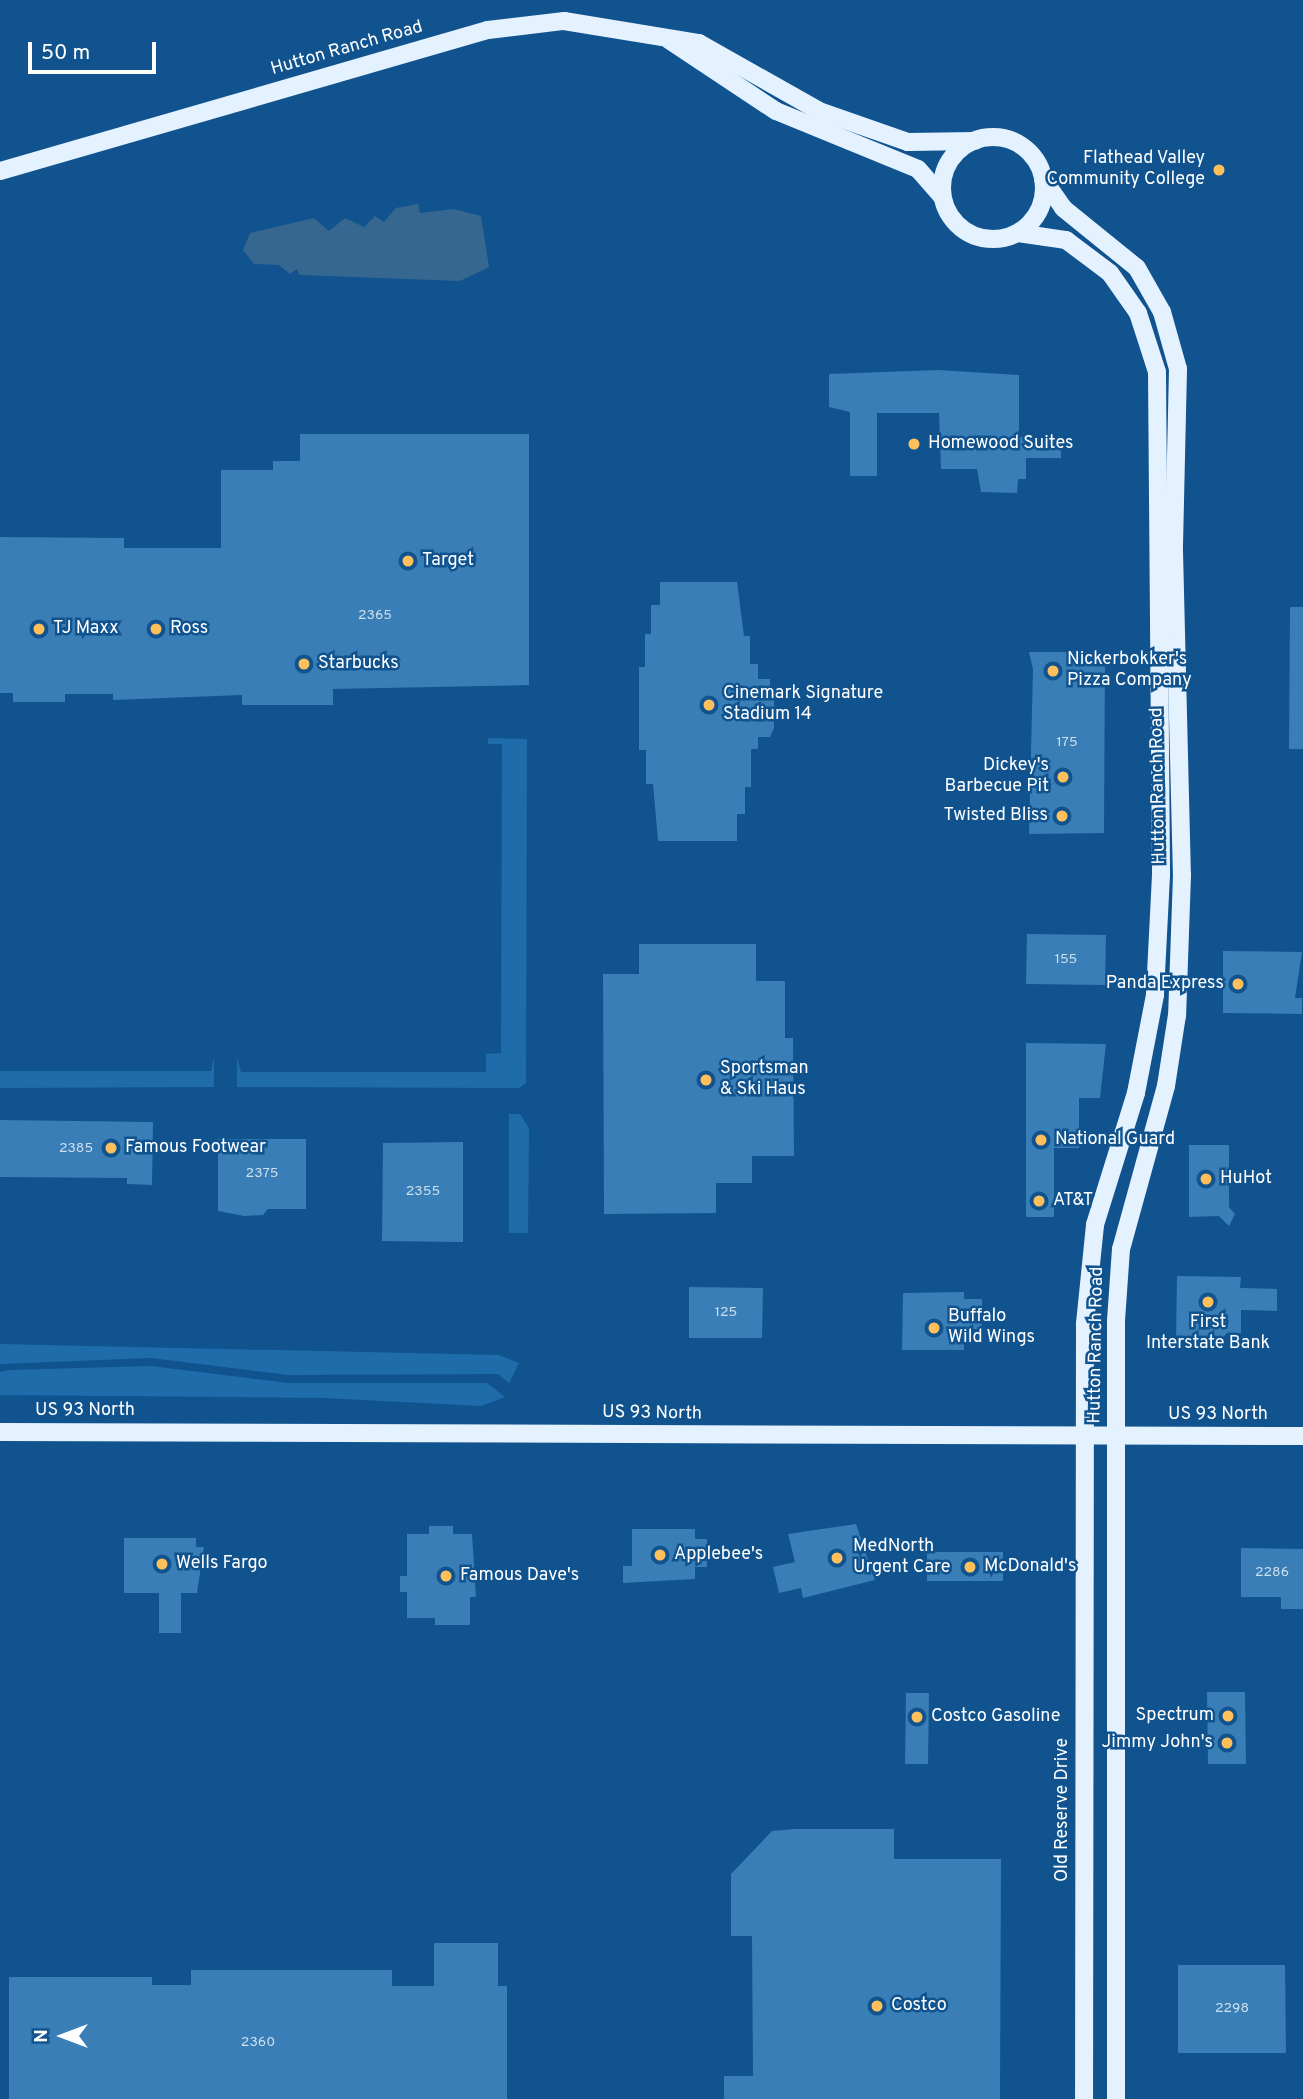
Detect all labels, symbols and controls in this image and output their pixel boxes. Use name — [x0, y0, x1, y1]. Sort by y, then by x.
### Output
street label: Hutton Ranch Road — [268, 17, 426, 81]
scale bar — [32, 28, 159, 72]
text: 50 m — [41, 40, 90, 67]
place label: Flathead Valley Community College — [1046, 149, 1205, 192]
marker: Flathead Valley Community College — [1211, 162, 1227, 178]
place label: Homewood Suites — [928, 433, 1073, 455]
marker: Homewood Suites — [906, 436, 922, 452]
place label: Target — [422, 550, 474, 572]
marker: Target — [400, 553, 416, 569]
house number: 2365 — [358, 608, 392, 624]
place label: TJ Maxx — [53, 618, 119, 640]
place label: Ross — [170, 618, 208, 640]
marker: TJ Maxx — [31, 621, 47, 637]
marker: Ross — [148, 621, 164, 637]
place label: Nickerbokker's Pizza Company — [1067, 650, 1192, 692]
place label: Starbucks — [318, 653, 399, 675]
marker: Starbucks — [296, 656, 312, 672]
marker: Nickerbokker's Pizza Company — [1045, 663, 1061, 679]
place label: Cinemark Signature Stadium 14 — [723, 684, 883, 726]
marker: Cinemark Signature Stadium 14 — [701, 697, 717, 713]
street label: Hutton Ranch Road — [1147, 707, 1171, 865]
house number: 175 — [1056, 735, 1078, 751]
place label: Dickey's Barbecue Pit — [945, 756, 1049, 798]
marker: Dickey's Barbecue Pit — [1055, 769, 1071, 785]
place label: Twisted Bliss — [944, 805, 1048, 827]
marker: Twisted Bliss — [1054, 808, 1070, 824]
house number: 155 — [1055, 952, 1077, 968]
place label: Panda Express — [1106, 973, 1224, 995]
marker: Panda Express — [1230, 976, 1246, 992]
place label: Sportsman & Ski Haus — [720, 1059, 809, 1102]
marker: Sportsman & Ski Haus — [698, 1072, 714, 1088]
place label: National Guard — [1055, 1129, 1175, 1151]
marker: National Guard — [1033, 1132, 1049, 1148]
place label: Famous Footwear — [125, 1137, 266, 1159]
marker: Famous Footwear — [103, 1140, 119, 1156]
house number: 2385 — [59, 1141, 93, 1157]
house number: 2375 — [246, 1166, 278, 1182]
place label: HuHot — [1220, 1168, 1272, 1190]
marker: HuHot — [1198, 1171, 1214, 1187]
house number: 2355 — [406, 1184, 440, 1200]
place label: AT&T — [1053, 1190, 1093, 1212]
marker: AT&T — [1031, 1193, 1047, 1209]
street label: Hutton Ranch Road — [1085, 1266, 1109, 1424]
marker: First Interstate Bank — [1200, 1294, 1216, 1310]
house number: 125 — [715, 1305, 737, 1321]
place label: Buffalo Wild Wings — [948, 1307, 1035, 1350]
place label: First Interstate Bank — [1146, 1313, 1270, 1356]
marker: Buffalo Wild Wings — [926, 1320, 942, 1336]
street label: US 93 North — [35, 1400, 135, 1422]
street label: US 93 North — [602, 1402, 702, 1426]
street label: US 93 North — [1168, 1404, 1268, 1426]
place label: MedNorth Urgent Care — [853, 1537, 950, 1580]
place label: Applebee's — [674, 1544, 763, 1566]
marker: Applebee's — [652, 1547, 668, 1563]
marker: MedNorth Urgent Care — [827, 1548, 847, 1568]
place label: Wells Fargo — [176, 1553, 268, 1575]
marker: Wells Fargo — [154, 1556, 170, 1572]
place label: McDonald's — [984, 1556, 1076, 1578]
marker: McDonald's — [962, 1559, 978, 1575]
place label: Famous Dave's — [460, 1565, 579, 1587]
house number: 2286 — [1255, 1565, 1289, 1581]
marker: Famous Dave's — [438, 1568, 454, 1584]
place label: Spectrum — [1136, 1705, 1214, 1727]
place label: Costco Gasoline — [931, 1706, 1060, 1728]
marker: Spectrum — [1220, 1708, 1236, 1724]
marker: Costco Gasoline — [909, 1709, 925, 1725]
place label: Jimmy John's — [1101, 1732, 1213, 1754]
marker: Jimmy John's — [1219, 1735, 1235, 1751]
street label: Old Reserve Drive — [1052, 1738, 1074, 1882]
place label: Costco — [891, 1995, 947, 2017]
marker: Costco — [869, 1998, 885, 2014]
north arrow — [28, 2001, 98, 2071]
house number: 2298 — [1215, 2001, 1249, 2017]
text: N — [30, 2029, 54, 2043]
house number: 2360 — [241, 2035, 275, 2051]

